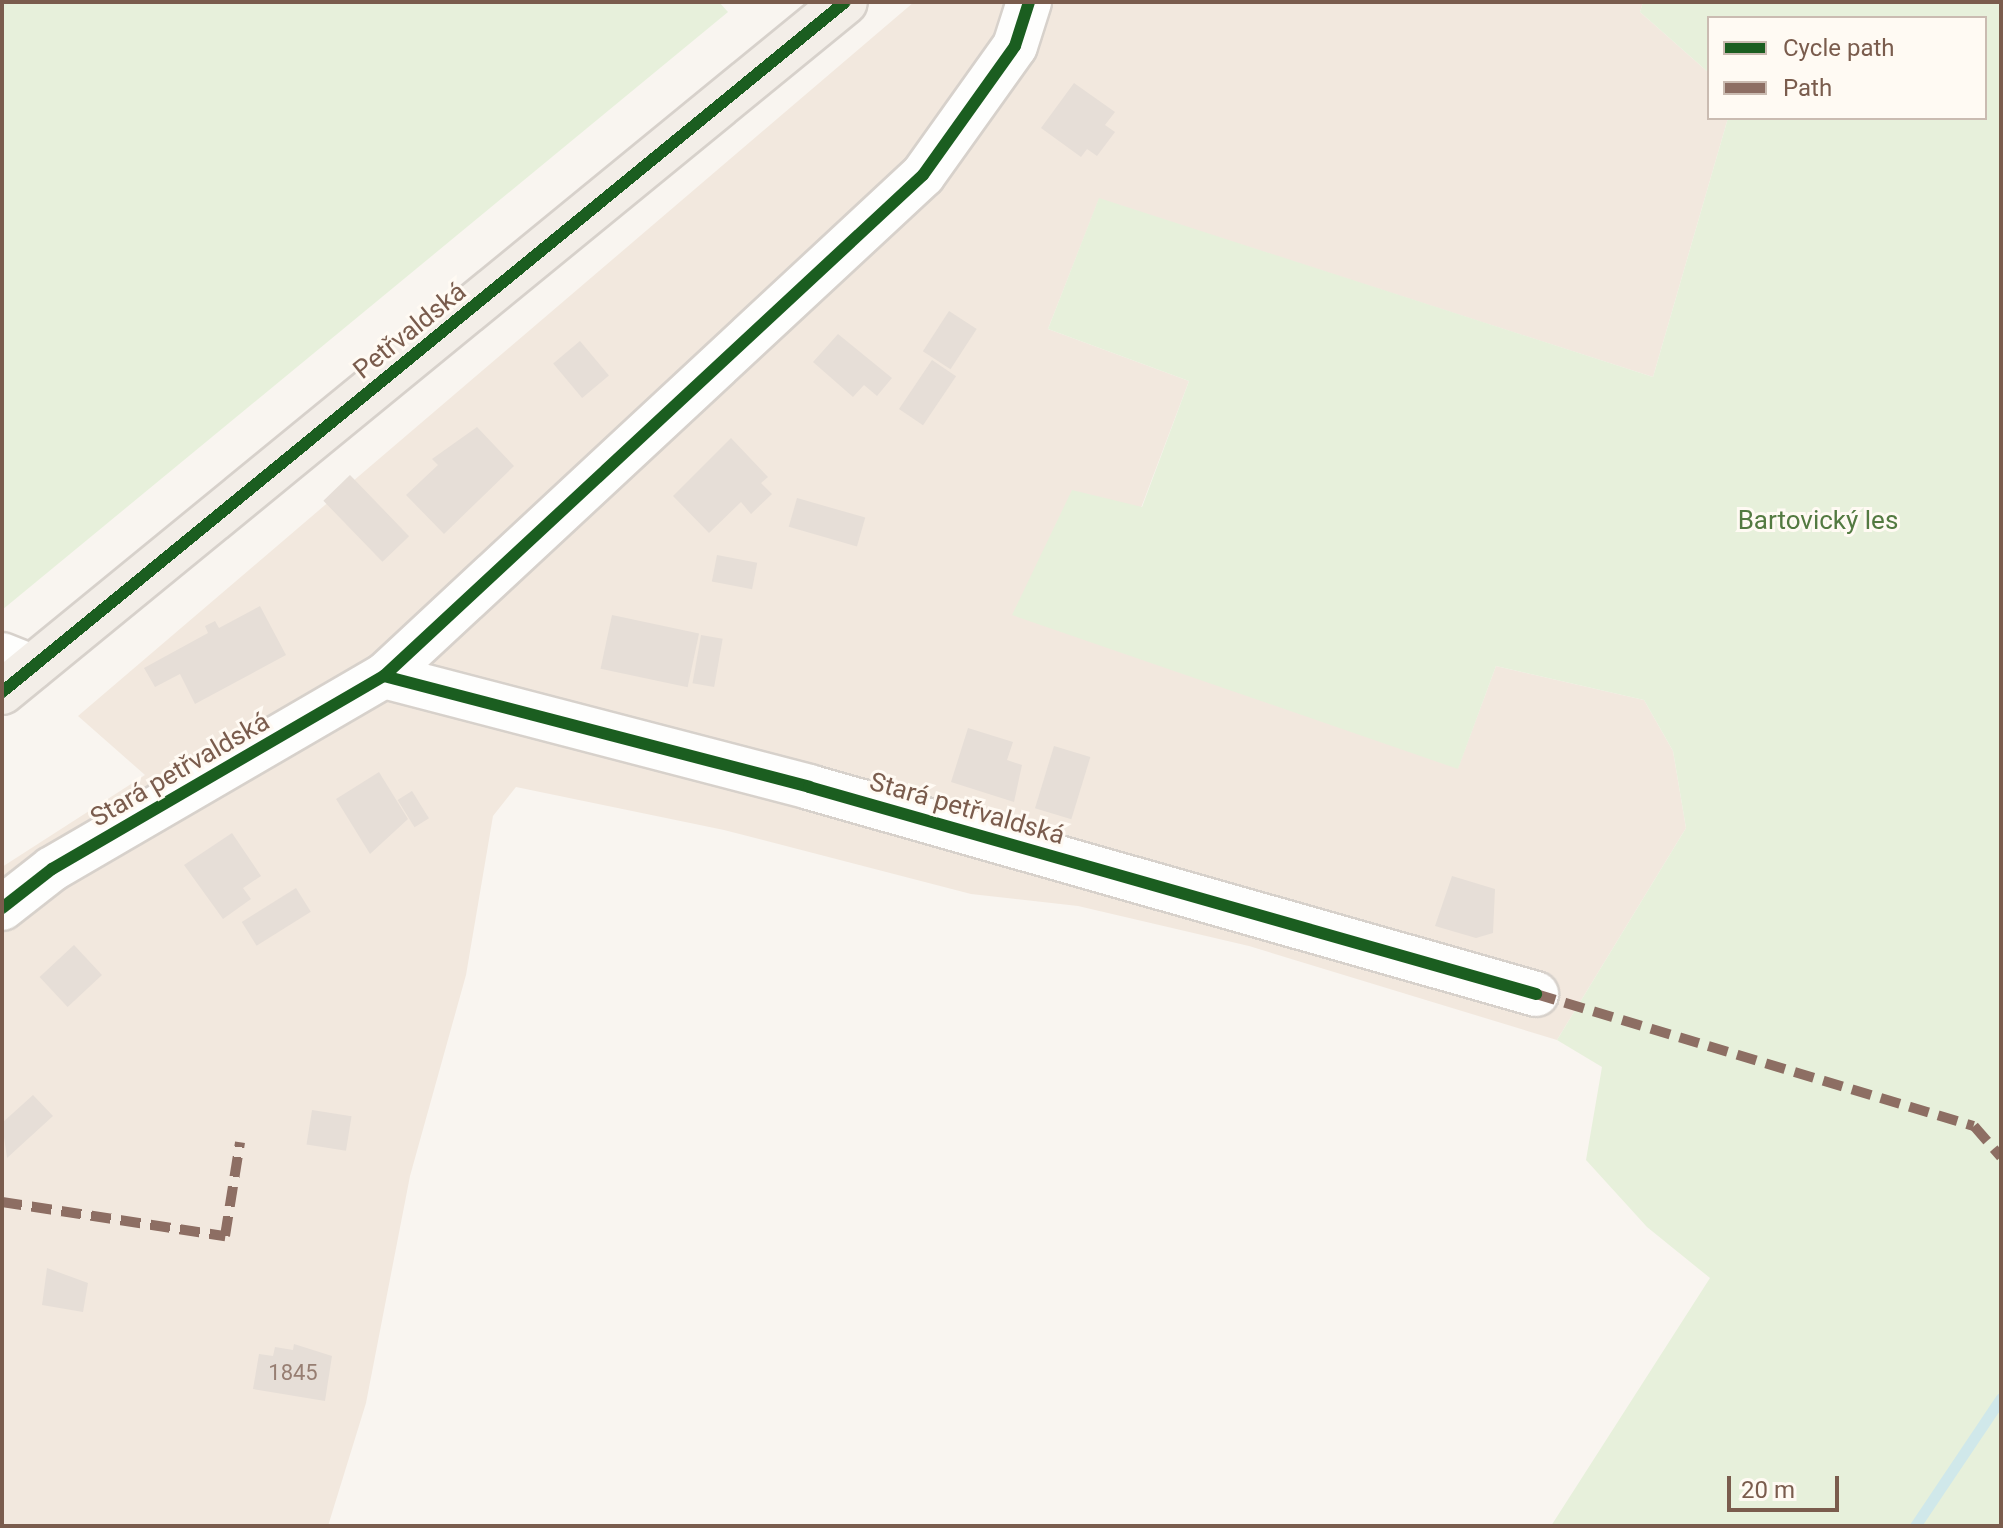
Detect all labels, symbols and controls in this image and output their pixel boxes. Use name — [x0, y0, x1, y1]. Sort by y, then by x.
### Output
legend — [1707, 16, 1987, 120]
text: Cycle path — [1783, 34, 1895, 62]
text: Path — [1783, 74, 1832, 102]
street label: Petřvaldská — [347, 276, 473, 386]
park label: Bartovický les — [1738, 505, 1898, 537]
street label: Stará petřvaldská — [85, 706, 275, 834]
street label: Stará petřvaldská — [866, 766, 1068, 852]
house number: 1845 — [268, 1360, 318, 1386]
scale bar — [1731, 1460, 1843, 1510]
text: 20 m — [1741, 1476, 1795, 1504]

